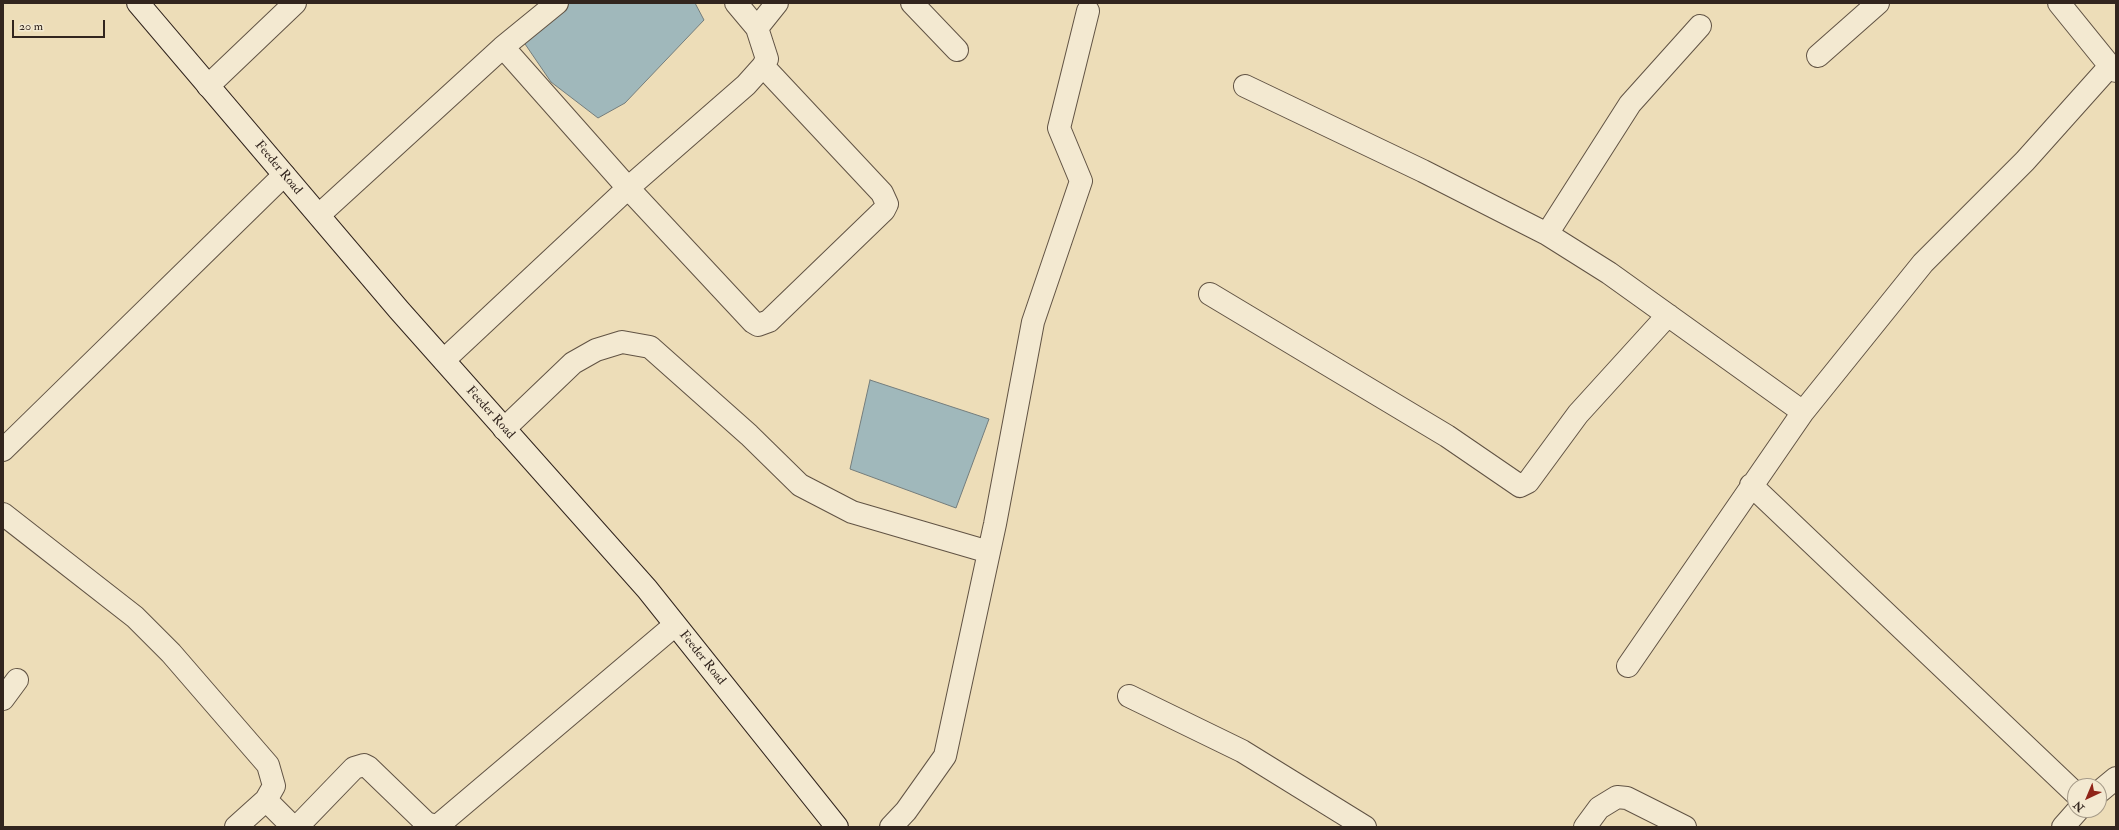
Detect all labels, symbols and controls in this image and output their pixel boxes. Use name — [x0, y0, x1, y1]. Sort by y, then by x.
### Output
scale bar — [14, 12, 107, 38]
text: 20 m — [19, 19, 43, 34]
street label: Feeder Road — [251, 138, 305, 198]
street label: Feeder Road — [462, 384, 518, 442]
street label: Feeder Road — [675, 628, 729, 688]
north arrow — [2067, 778, 2107, 818]
text: N — [2071, 798, 2087, 814]

